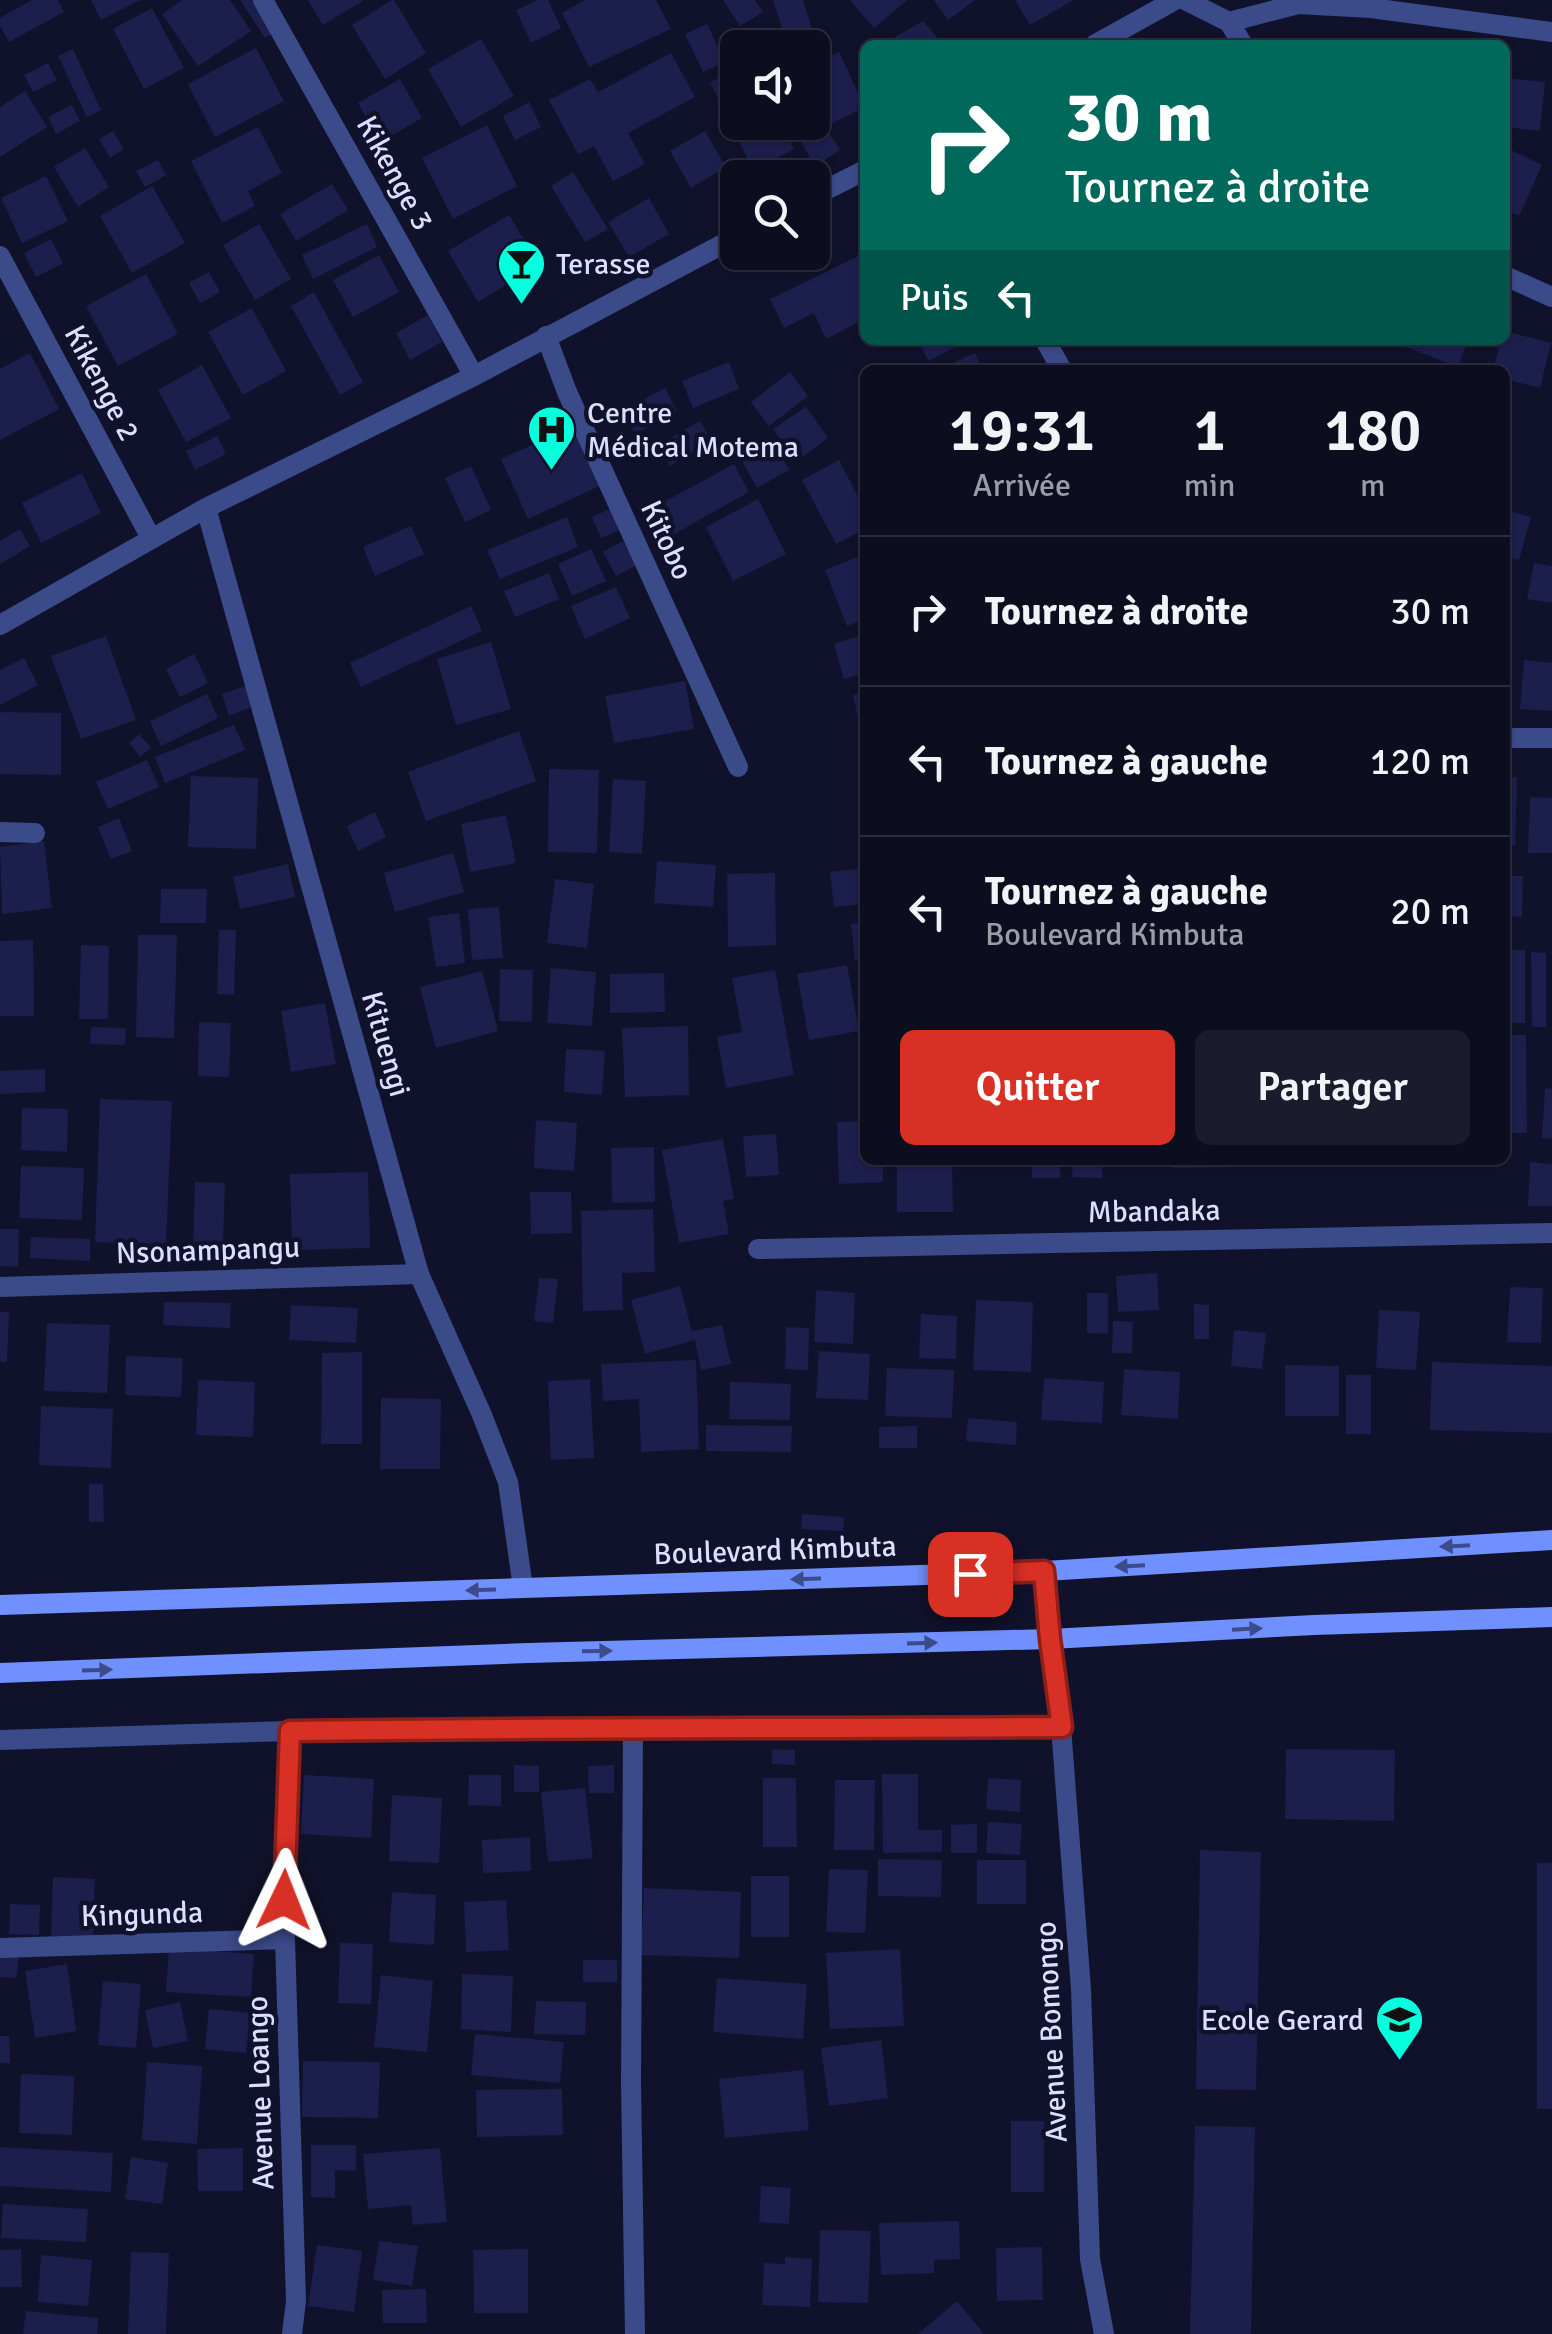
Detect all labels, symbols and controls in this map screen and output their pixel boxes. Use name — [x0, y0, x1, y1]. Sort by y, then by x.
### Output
map controls — [720, 30, 830, 270]
button: sound — [720, 30, 830, 140]
text: 30 m — [1065, 74, 1213, 160]
icon: right — [900, 80, 1030, 210]
street label: Kikenge 3 — [348, 109, 441, 237]
button: search — [720, 160, 830, 270]
text: Tournez à droite — [1065, 160, 1371, 215]
bar icon: Terasse — [495, 238, 547, 306]
place label: Terasse — [556, 246, 651, 283]
icon: left — [989, 270, 1044, 325]
text: Puis — [900, 274, 969, 321]
street label: Kikenge 2 — [56, 319, 147, 447]
text: 19:31 — [949, 394, 1095, 468]
text: 1 — [1193, 394, 1226, 468]
text: 180 — [1324, 394, 1421, 468]
place label: Centre Médical Motema — [587, 395, 799, 466]
hospital icon: Centre Médical Motema — [526, 404, 578, 472]
text: Arrivée — [973, 466, 1071, 505]
text: min — [1184, 466, 1235, 505]
text: m — [1360, 466, 1386, 505]
street label: Kitobo — [632, 495, 701, 586]
icon: right — [900, 584, 955, 639]
text: Tournez à droite — [985, 588, 1249, 635]
text: 30 m — [1390, 588, 1470, 635]
icon: left — [900, 734, 955, 789]
text: Tournez à gauche — [985, 738, 1268, 785]
text: 120 m — [1370, 738, 1470, 785]
text: Tournez à gauche — [985, 868, 1268, 915]
icon: left — [900, 884, 955, 939]
text: 20 m — [1390, 888, 1470, 935]
text: Boulevard Kimbuta — [985, 915, 1245, 954]
street label: Kituengi — [353, 987, 418, 1101]
button: Quitter — [900, 1030, 1175, 1145]
button: Partager — [1195, 1030, 1470, 1145]
street label: Mbandaka — [1087, 1192, 1221, 1231]
street label: Nsonampangu — [115, 1229, 301, 1272]
street label: Boulevard Kimbuta — [653, 1528, 897, 1573]
pin — [928, 1532, 1013, 1617]
one-way arrow — [1438, 1538, 1470, 1554]
icon: arrive — [943, 1547, 998, 1602]
one-way arrow — [1114, 1558, 1146, 1574]
one-way arrow — [789, 1571, 821, 1587]
one-way arrow — [464, 1582, 496, 1598]
one-way arrow — [1231, 1621, 1263, 1637]
one-way arrow — [906, 1635, 938, 1651]
one-way arrow — [582, 1643, 614, 1659]
one-way arrow — [82, 1661, 114, 1677]
position arrow — [232, 1848, 336, 1952]
street label: Kingunda — [80, 1894, 204, 1935]
street label: Avenue Bomongo — [1027, 1920, 1076, 2144]
school or university icon: Ecole Gerard — [1373, 1994, 1425, 2062]
street label: Avenue Loango — [239, 1995, 282, 2191]
place label: Ecole Gerard — [1201, 2002, 1364, 2039]

